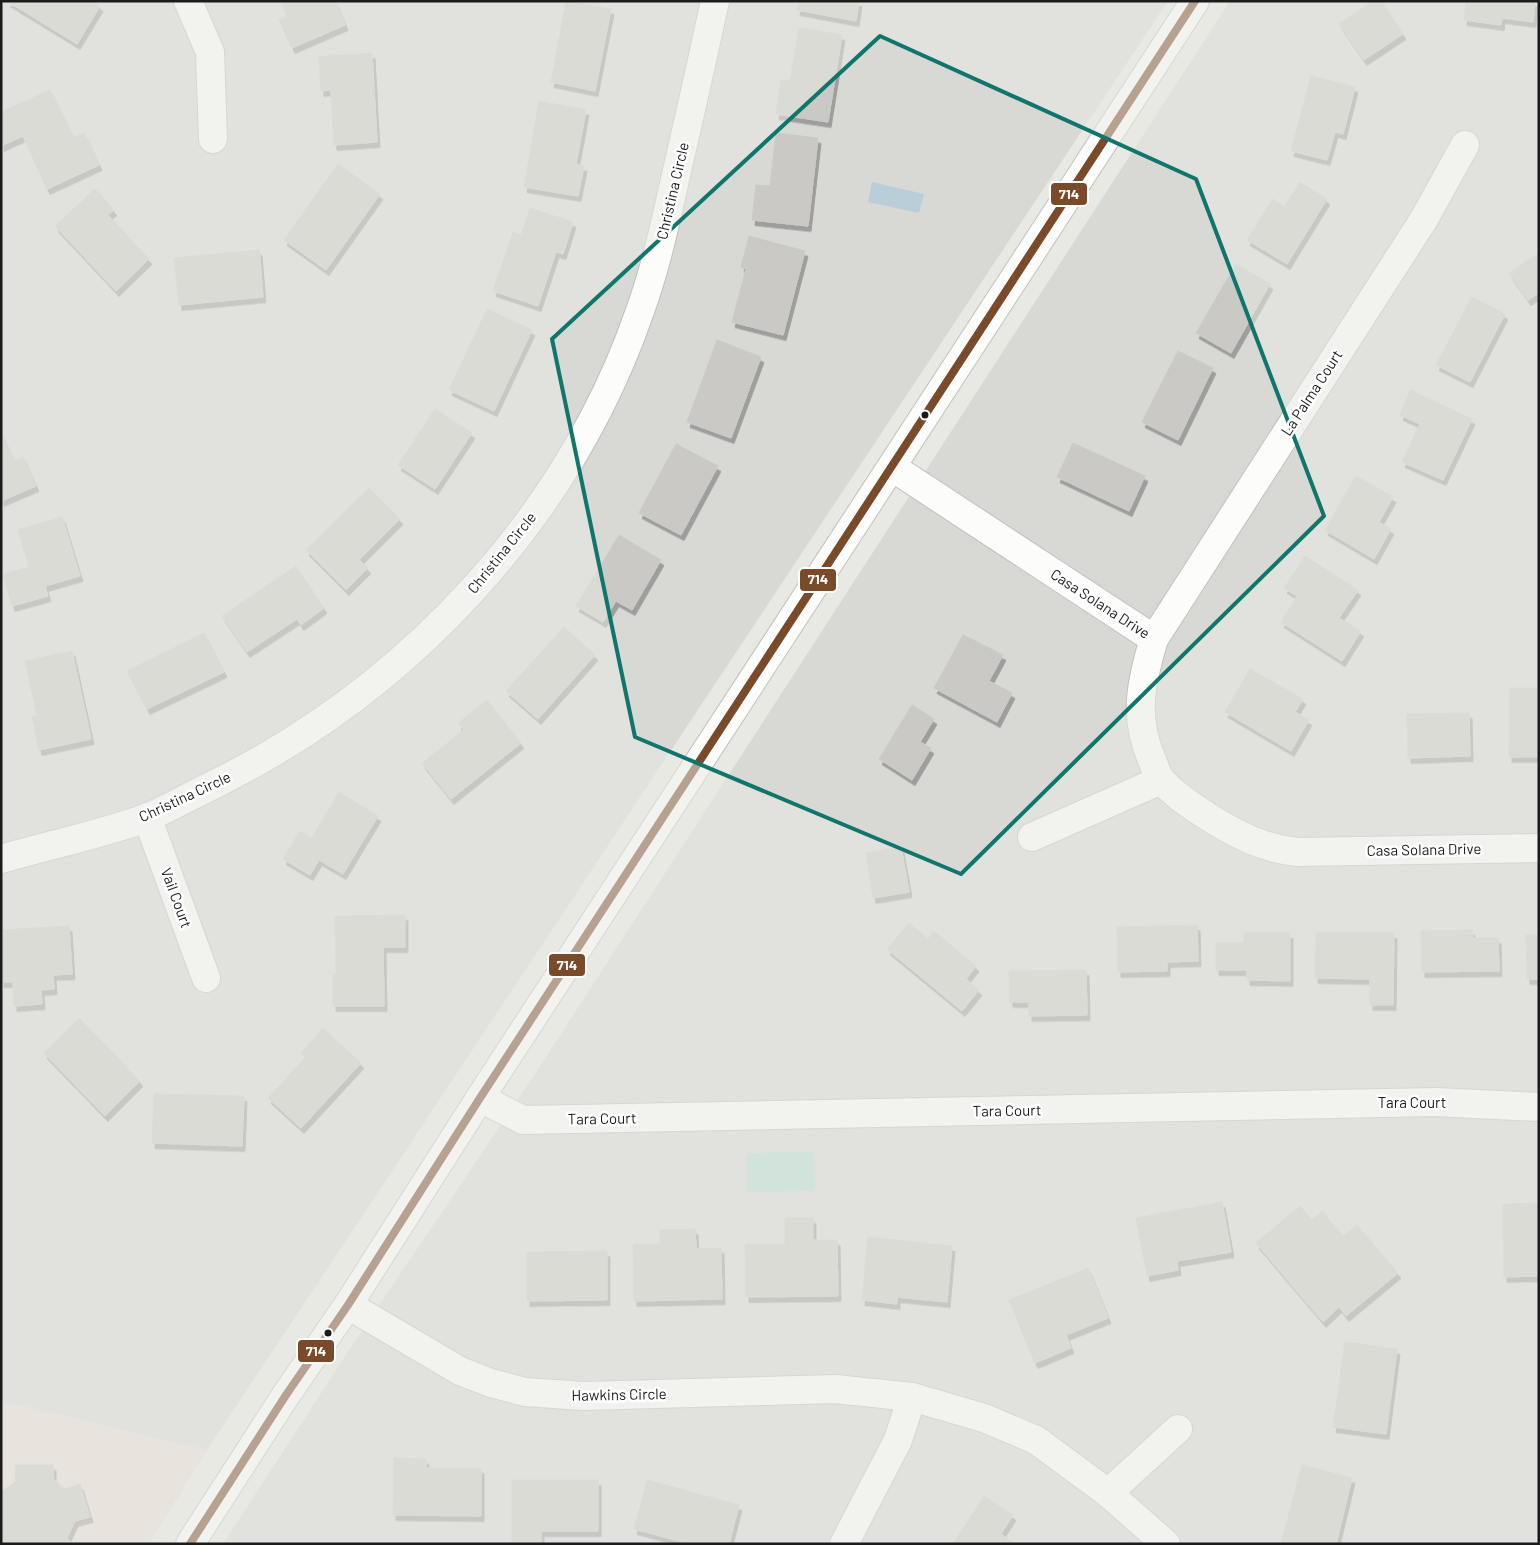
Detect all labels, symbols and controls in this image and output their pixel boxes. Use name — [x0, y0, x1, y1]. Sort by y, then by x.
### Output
street label: Christina Circle — [652, 140, 692, 241]
line badge: 714 — [1050, 182, 1088, 206]
text: 714 — [1059, 185, 1079, 202]
street label: La Palma Court — [1277, 346, 1346, 439]
unlabelled marker — [920, 410, 930, 420]
street label: Christina Circle — [463, 508, 539, 597]
street label: Casa Solana Drive — [1048, 564, 1154, 642]
line badge: 714 — [799, 568, 837, 592]
text: 714 — [808, 570, 828, 587]
street label: Christina Circle — [136, 767, 233, 825]
street label: Casa Solana Drive — [1366, 839, 1482, 859]
street label: Vail Court — [158, 865, 196, 930]
line badge: 714 — [548, 953, 586, 977]
text: 714 — [557, 956, 577, 973]
street label: Tara Court — [1378, 1093, 1446, 1111]
street label: Tara Court — [973, 1100, 1041, 1120]
street label: Tara Court — [568, 1108, 636, 1128]
unlabelled marker — [323, 1328, 333, 1338]
line badge: 714 — [297, 1339, 335, 1363]
text: 714 — [306, 1342, 326, 1359]
street label: Hawkins Circle — [571, 1384, 667, 1404]

